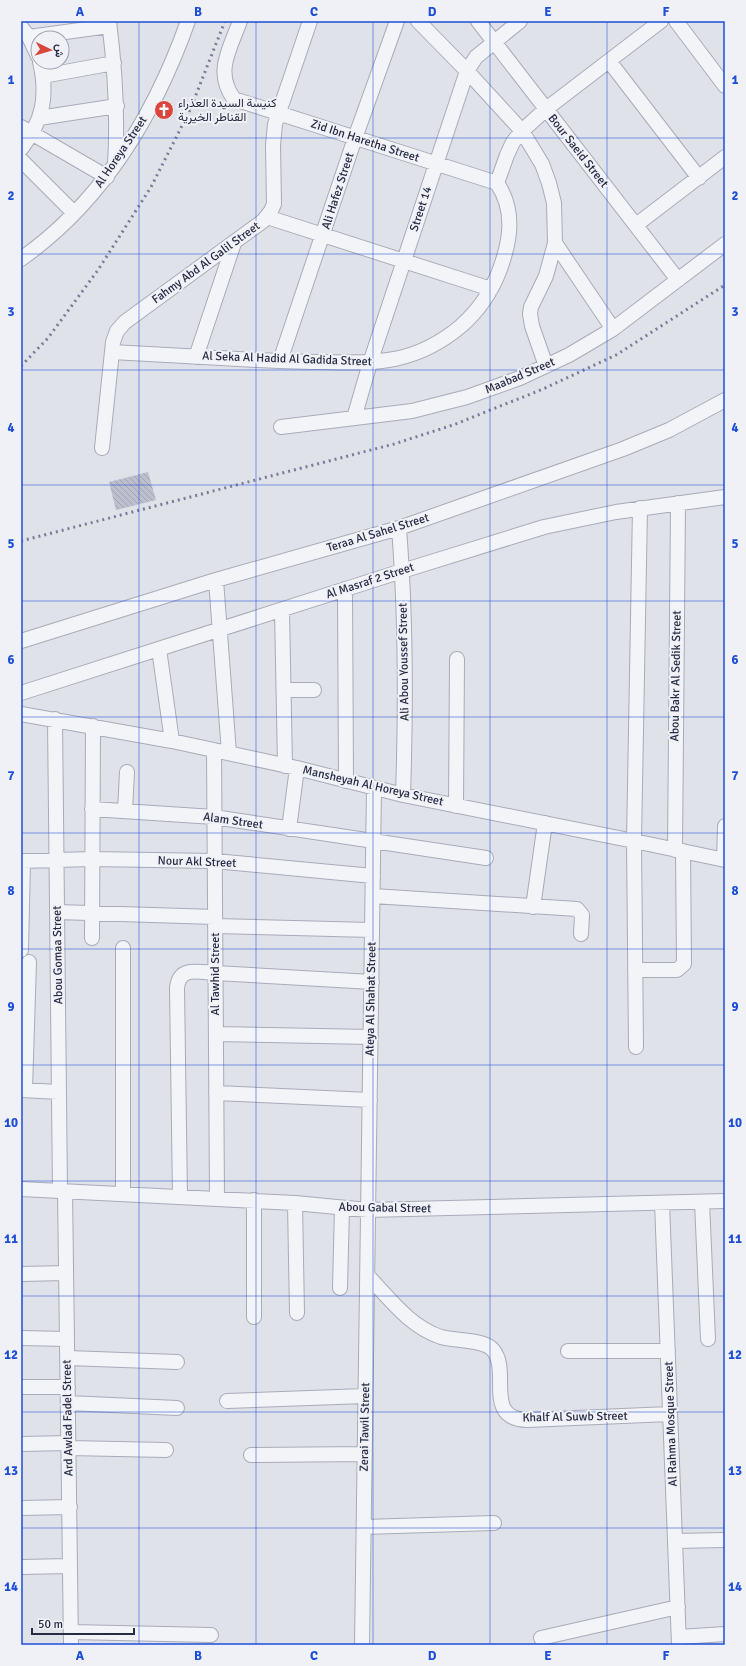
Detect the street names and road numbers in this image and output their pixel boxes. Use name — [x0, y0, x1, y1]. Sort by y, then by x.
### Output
street label: Bour Saeid Street — [545, 111, 611, 191]
street label: Al Horeya Street — [92, 113, 150, 191]
street label: Zid Ibn Haretha Street — [309, 116, 421, 166]
street label: Ali Hafez Street — [319, 151, 357, 231]
street label: Street 14 — [407, 184, 436, 234]
street label: Fahmy Abd Al Galil Street — [149, 219, 263, 307]
street label: Al Seka Al Hadid Al Gadida Street — [202, 349, 372, 369]
street label: Maabad Street — [483, 355, 557, 397]
street label: Teraa Al Sahel Street — [325, 510, 431, 556]
street label: Al Masraf 2 Street — [324, 560, 416, 602]
street label: Ali Abou Youssef Street — [395, 603, 413, 721]
street label: Abou Bakr Al Sedik Street — [667, 610, 685, 742]
street label: Mansheyah Al Horeya Street — [301, 763, 445, 809]
street label: Alam Street — [202, 809, 264, 833]
street label: Nour Akl Street — [157, 853, 237, 871]
street label: Abou Gomaa Street — [50, 906, 66, 1004]
street label: Al Tawhid Street — [208, 932, 223, 1016]
street label: Ateya Al Shahat Street — [363, 942, 379, 1056]
street label: Abou Gabal Street — [338, 1200, 432, 1216]
street label: Ard Awlad Fadel Street — [59, 1359, 77, 1477]
street label: Al Rahma Mosque Street — [661, 1361, 681, 1487]
street label: Zerai Tawil Street — [357, 1382, 373, 1472]
street label: Khalf Al Suwb Street — [522, 1409, 628, 1425]

